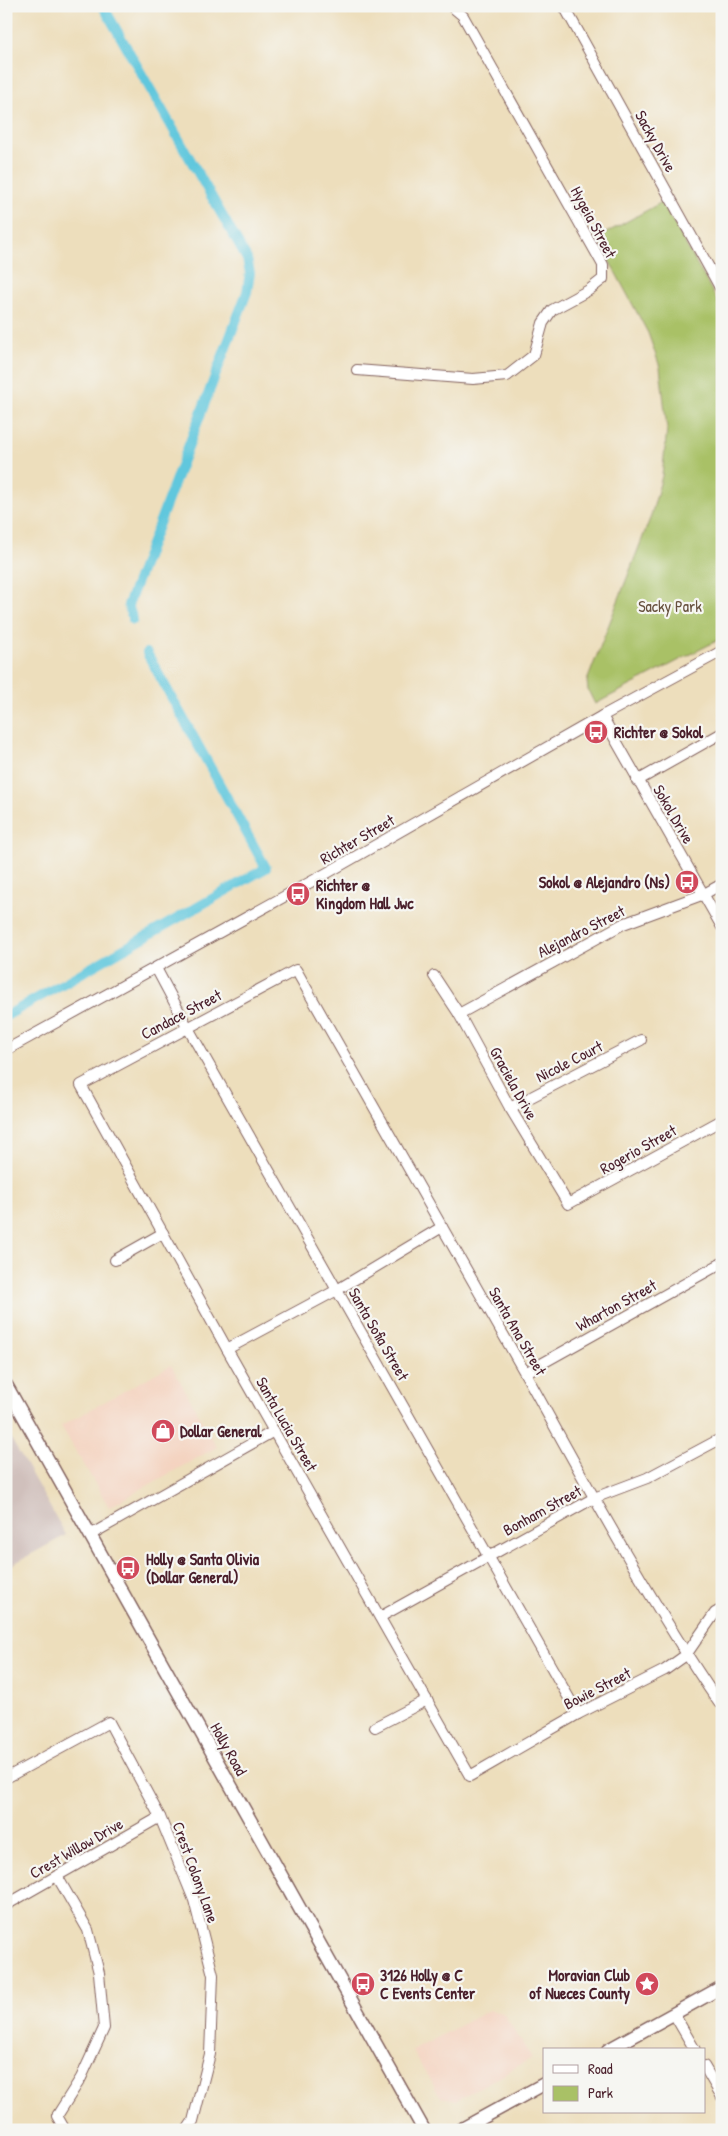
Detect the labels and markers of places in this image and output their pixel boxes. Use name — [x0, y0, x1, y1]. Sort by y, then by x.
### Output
bus stop icon: Richter @ Sokol — [583, 719, 609, 745]
place label: Richter @ Sokol — [614, 721, 704, 743]
bus stop icon: Sokol @ Alejandro (Ns) — [674, 869, 700, 895]
place label: Sokol @ Alejandro (Ns) — [539, 871, 670, 893]
place label: Richter @ Kingdom Hall Jwc — [316, 874, 414, 915]
bus stop icon: Richter @ Kingdom Hall Jwc — [285, 881, 311, 907]
shop icon: Dollar General — [150, 1418, 176, 1444]
place label: Dollar General — [180, 1420, 262, 1442]
place label: Holly @ Santa Olivia (Dollar General) — [146, 1548, 260, 1588]
bus stop icon: Holly @ Santa Olivia (Dollar General) — [115, 1555, 141, 1581]
place label: 3126 Holly @ C C Events Center — [380, 1964, 476, 2004]
place label: Moravian Club of Nueces County — [529, 1964, 630, 2005]
bus stop icon: 3126 Holly @ C C Events Center — [350, 1971, 376, 1997]
place icon: Moravian Club of Nueces County — [634, 1971, 660, 1997]

